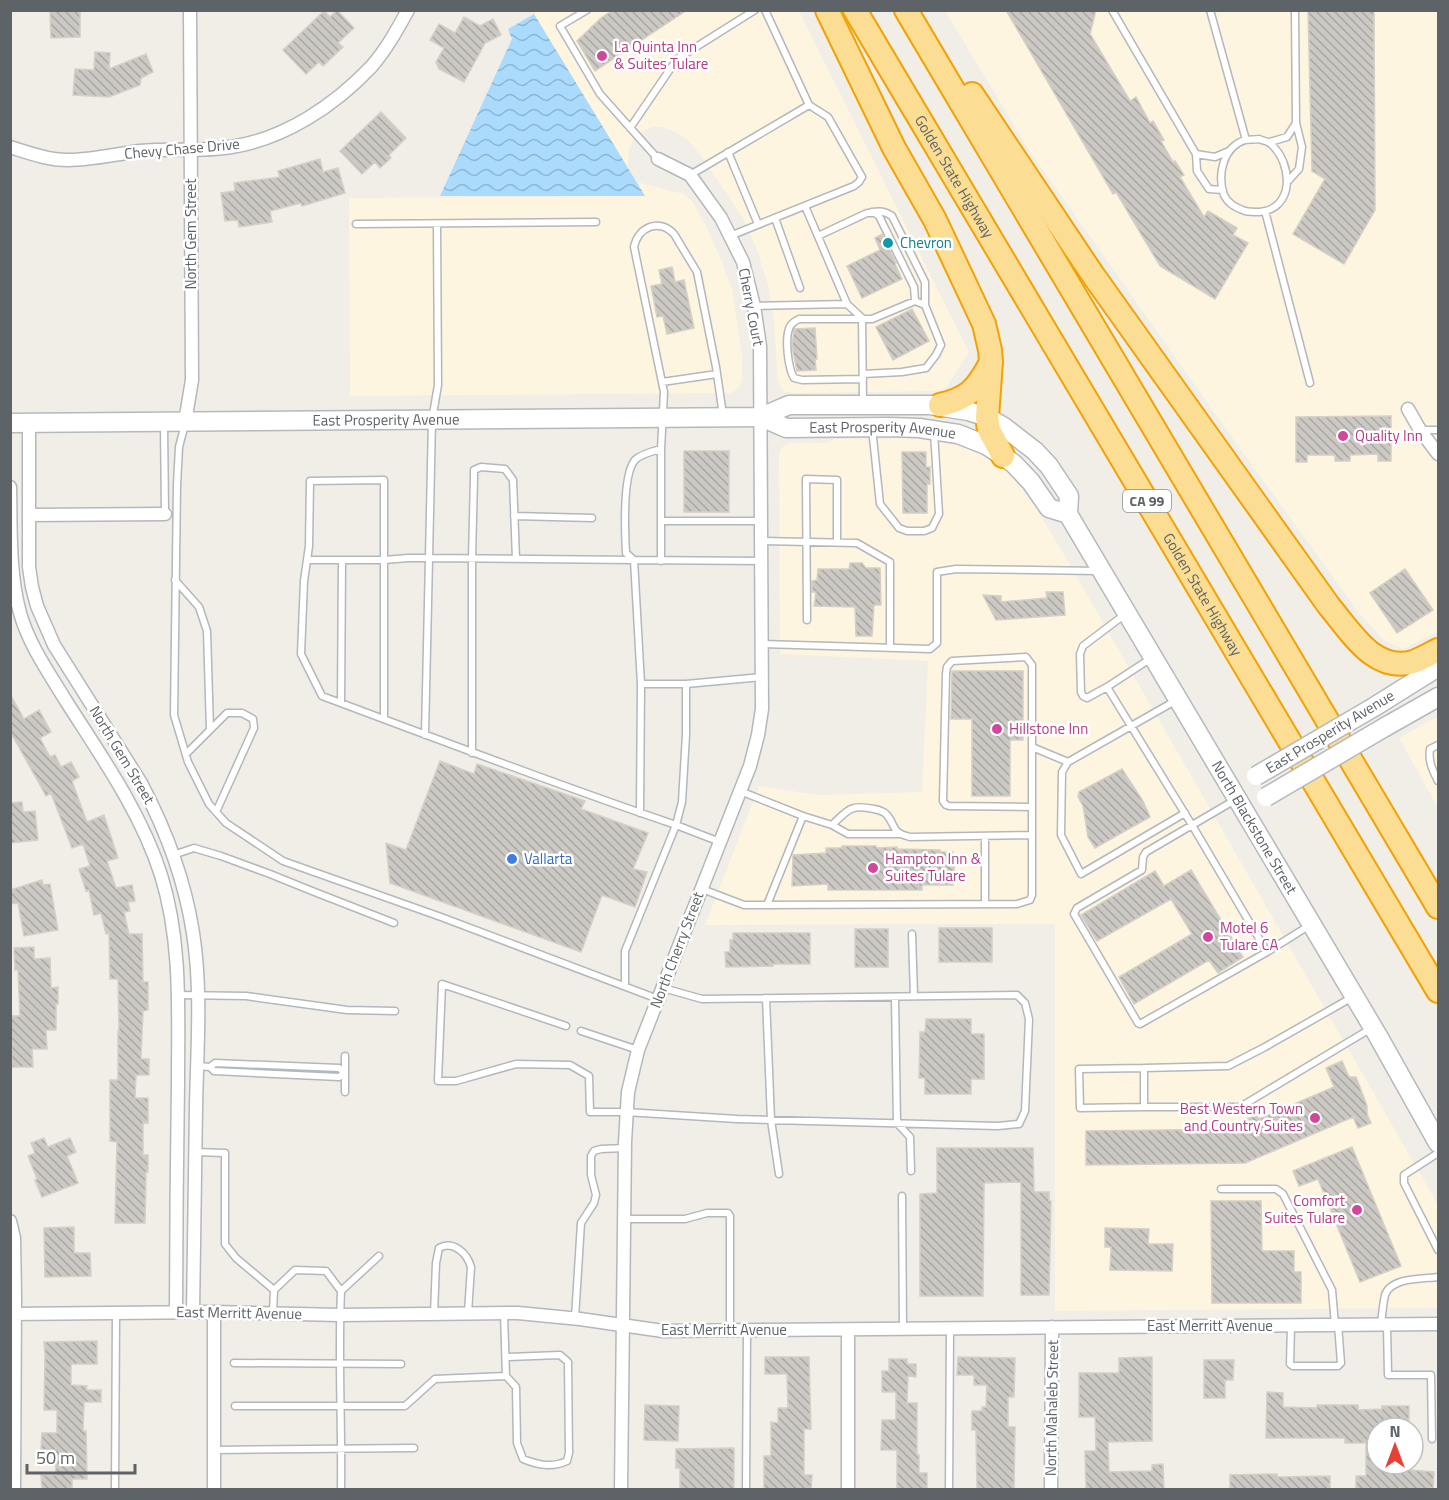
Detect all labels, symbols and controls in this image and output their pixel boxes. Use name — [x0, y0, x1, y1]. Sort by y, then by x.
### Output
place label: La Quinta Inn & Suites Tulare — [614, 35, 708, 75]
marker: La Quinta Inn & Suites Tulare — [595, 49, 609, 63]
street label: Golden State Highway — [909, 111, 1000, 242]
street label: Chevy Chase Drive — [123, 132, 241, 165]
street label: North Gem Street — [179, 178, 202, 290]
place label: Chevron — [900, 231, 952, 254]
marker: Chevron — [881, 236, 895, 250]
street label: Cherry Court — [733, 266, 770, 349]
street label: East Prosperity Avenue — [312, 407, 460, 432]
street label: East Prosperity Avenue — [809, 415, 958, 445]
place label: Quality Inn — [1355, 424, 1423, 447]
marker: Quality Inn — [1336, 429, 1350, 443]
road number: CA 99 — [1123, 490, 1171, 512]
street label: Golden State Highway — [1157, 528, 1248, 660]
street label: East Prosperity Avenue — [1261, 684, 1399, 779]
street label: North Gem Street — [84, 701, 161, 809]
place label: Hillstone Inn — [1009, 717, 1088, 740]
marker: Hillstone Inn — [990, 722, 1004, 736]
street label: North Blackstone Street — [1206, 756, 1304, 899]
place label: Vallarta — [524, 847, 573, 870]
place label: Hampton Inn & Suites Tulare — [885, 847, 982, 887]
marker: Vallarta — [505, 852, 519, 866]
marker: Hampton Inn & Suites Tulare — [866, 861, 880, 875]
street label: North Cherry Street — [644, 888, 710, 1011]
place label: Motel 6 Tulare CA — [1220, 916, 1279, 956]
marker: Motel 6 Tulare CA — [1201, 930, 1215, 944]
place label: Best Western Town and Country Suites — [1180, 1097, 1303, 1137]
marker: Best Western Town and Country Suites — [1308, 1111, 1322, 1125]
place label: Comfort Suites Tulare — [1264, 1189, 1346, 1229]
marker: Comfort Suites Tulare — [1350, 1203, 1364, 1217]
street label: East Merritt Avenue — [176, 1300, 302, 1325]
street label: East Merritt Avenue — [1147, 1314, 1273, 1337]
street label: East Merritt Avenue — [661, 1318, 787, 1341]
street label: North Mahaleb Street — [1039, 1339, 1064, 1476]
north arrow — [1365, 1416, 1425, 1476]
text: N — [1389, 1419, 1401, 1443]
scale bar — [27, 1437, 135, 1475]
text: 50 m — [36, 1444, 75, 1471]

